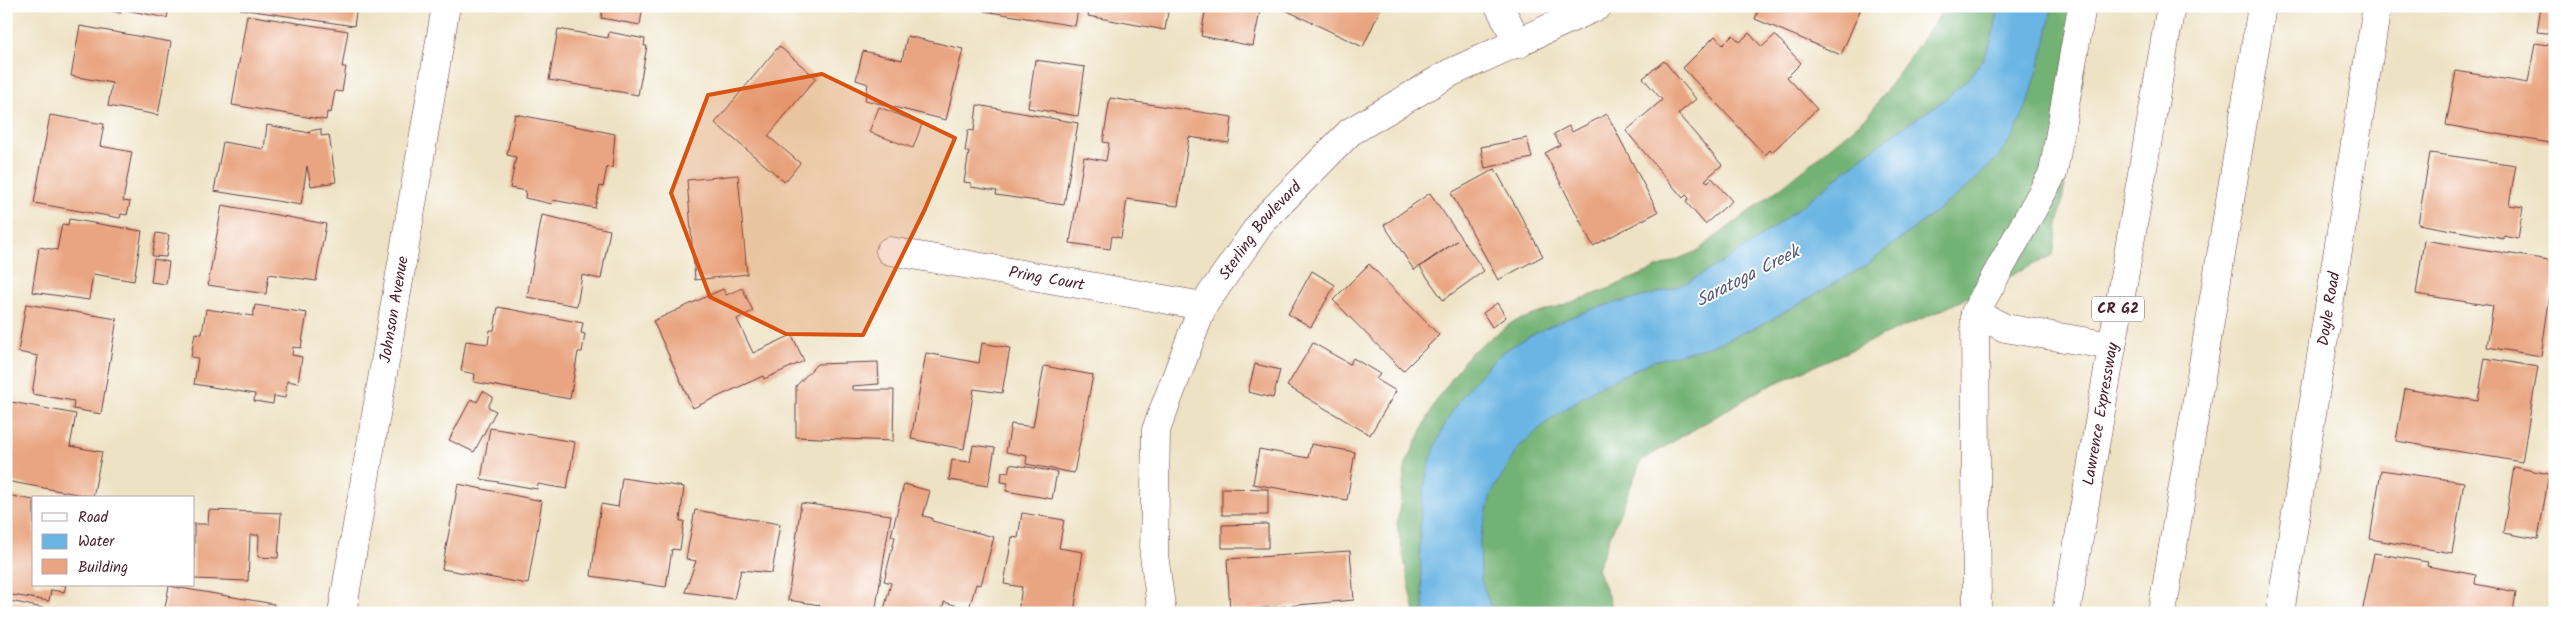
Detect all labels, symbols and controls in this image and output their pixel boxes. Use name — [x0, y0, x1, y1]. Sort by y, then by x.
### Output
street label: Sterling Boulevard — [1212, 174, 1308, 285]
water label: Saratoga Creek — [1691, 237, 1807, 316]
street label: Johnson Avenue — [373, 254, 415, 365]
street label: Pring Court — [1007, 260, 1087, 298]
street label: Doyle Road — [2310, 269, 2347, 348]
road number: CR G2 — [2092, 296, 2144, 322]
street label: Lawrence Expressway — [2076, 340, 2125, 487]
legend — [32, 496, 195, 586]
text: Road — [78, 506, 109, 530]
text: Water — [78, 530, 115, 554]
text: Building — [78, 556, 128, 580]

